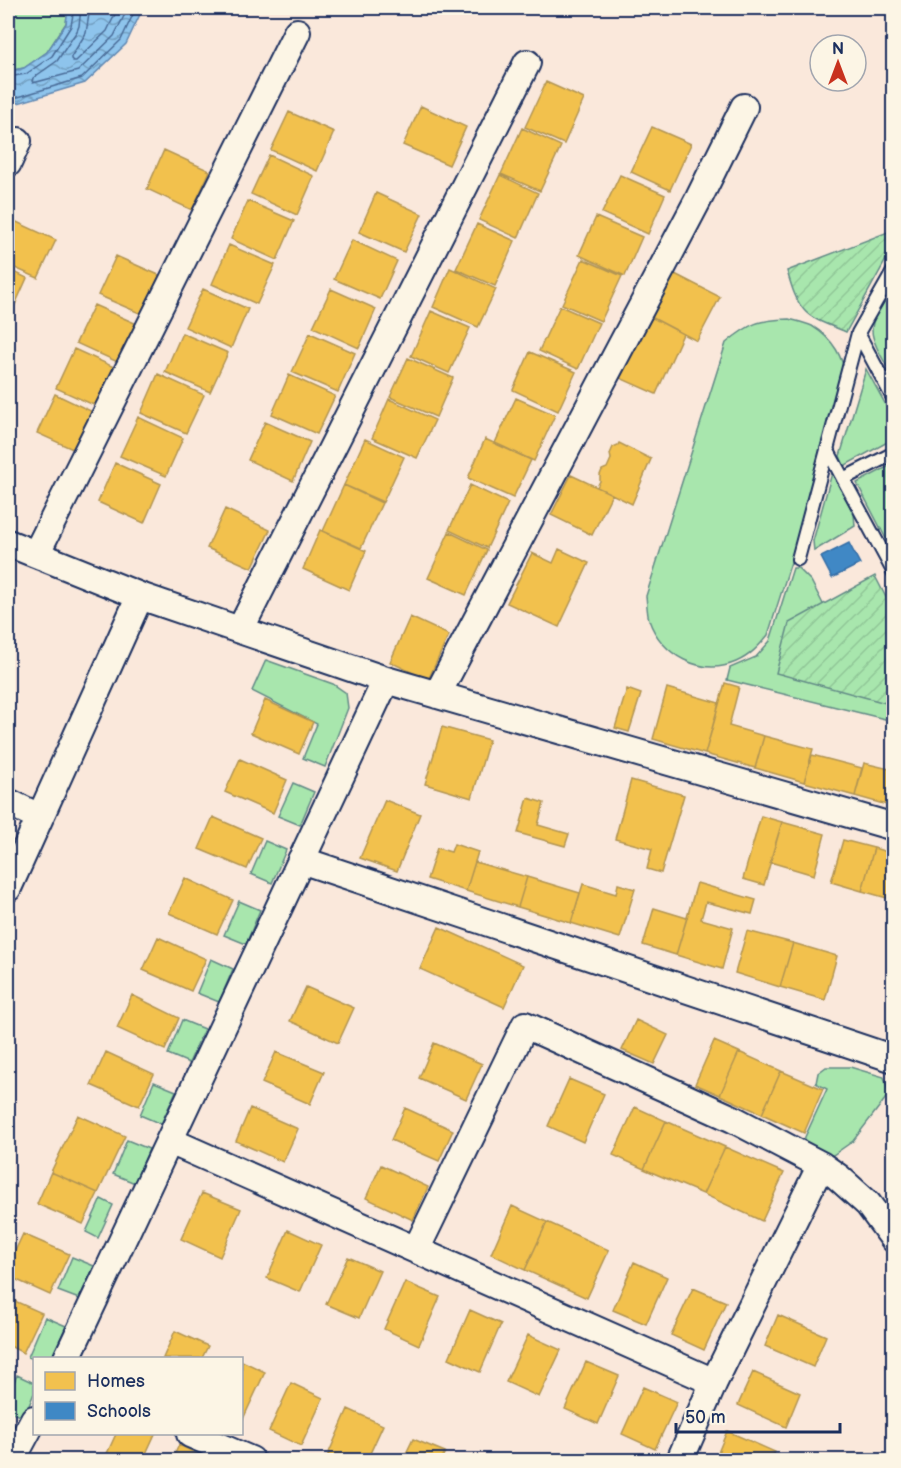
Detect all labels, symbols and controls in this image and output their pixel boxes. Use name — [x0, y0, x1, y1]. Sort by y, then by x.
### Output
north arrow — [808, 33, 868, 93]
text: N — [832, 40, 844, 59]
legend — [33, 1357, 243, 1435]
text: Homes — [87, 1371, 145, 1392]
scale bar — [676, 1396, 840, 1434]
text: Schools — [87, 1401, 151, 1422]
text: 50 m — [685, 1407, 726, 1428]

